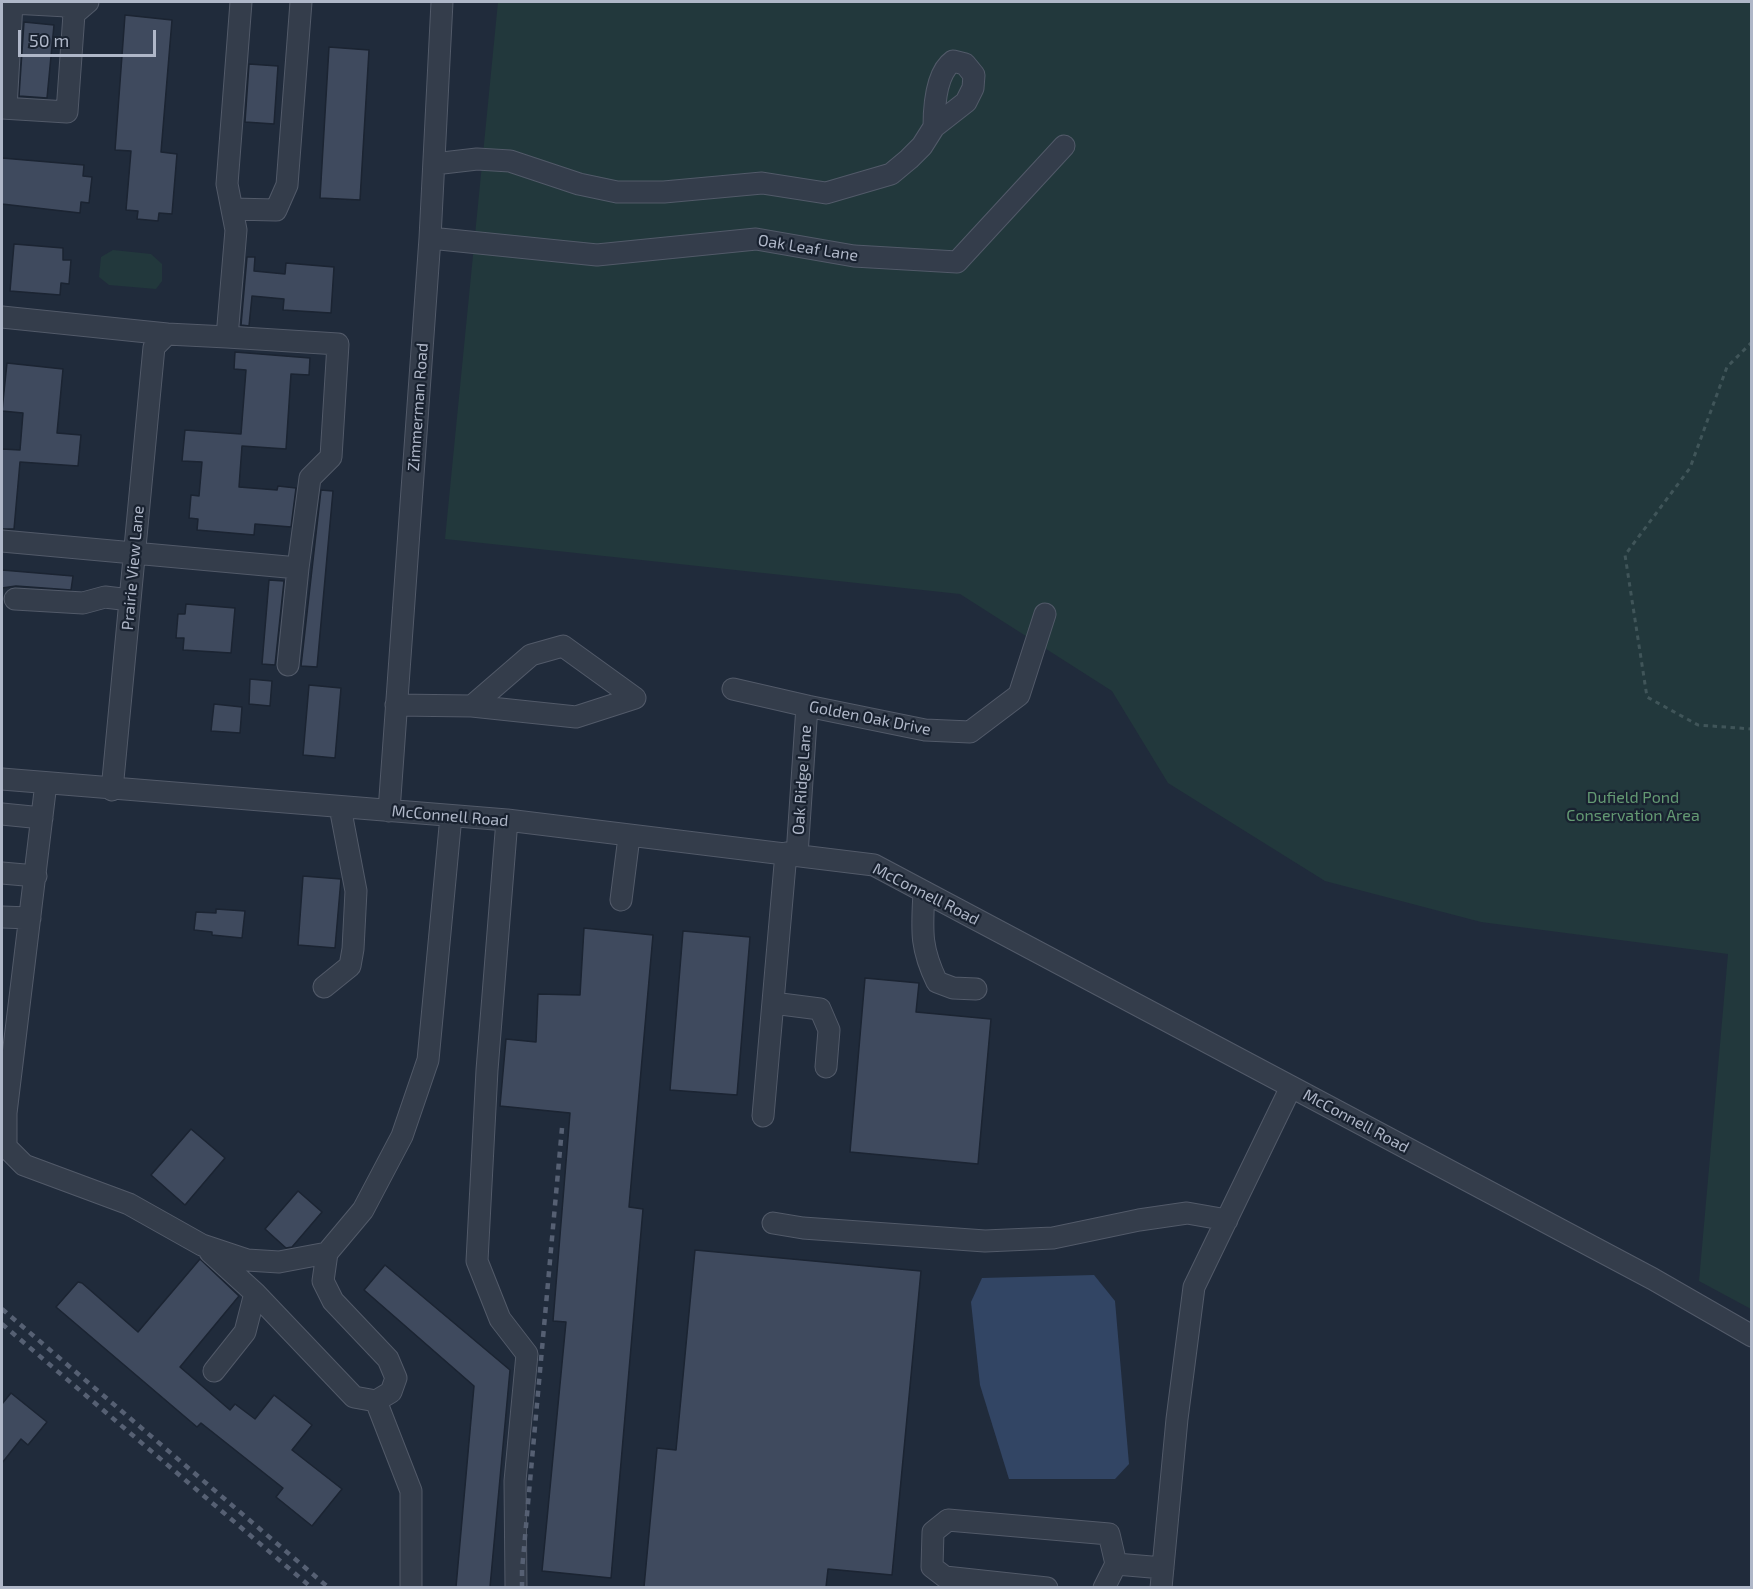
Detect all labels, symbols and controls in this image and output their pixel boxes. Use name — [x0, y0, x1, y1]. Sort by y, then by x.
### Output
scale bar — [21, 18, 159, 56]
text: 50 m — [29, 29, 69, 51]
street label: Oak Leaf Lane — [756, 231, 860, 265]
street label: Zimmerman Road — [404, 342, 432, 472]
street label: Prairie View Lane — [118, 505, 148, 631]
street label: Golden Oak Drive — [807, 697, 933, 739]
street label: Oak Ridge Lane — [789, 724, 815, 836]
park label: Dufield Pond Conservation Area — [1566, 788, 1700, 826]
street label: McConnell Road — [391, 801, 509, 831]
street label: McConnell Road — [869, 859, 983, 929]
street label: McConnell Road — [1300, 1085, 1412, 1157]

